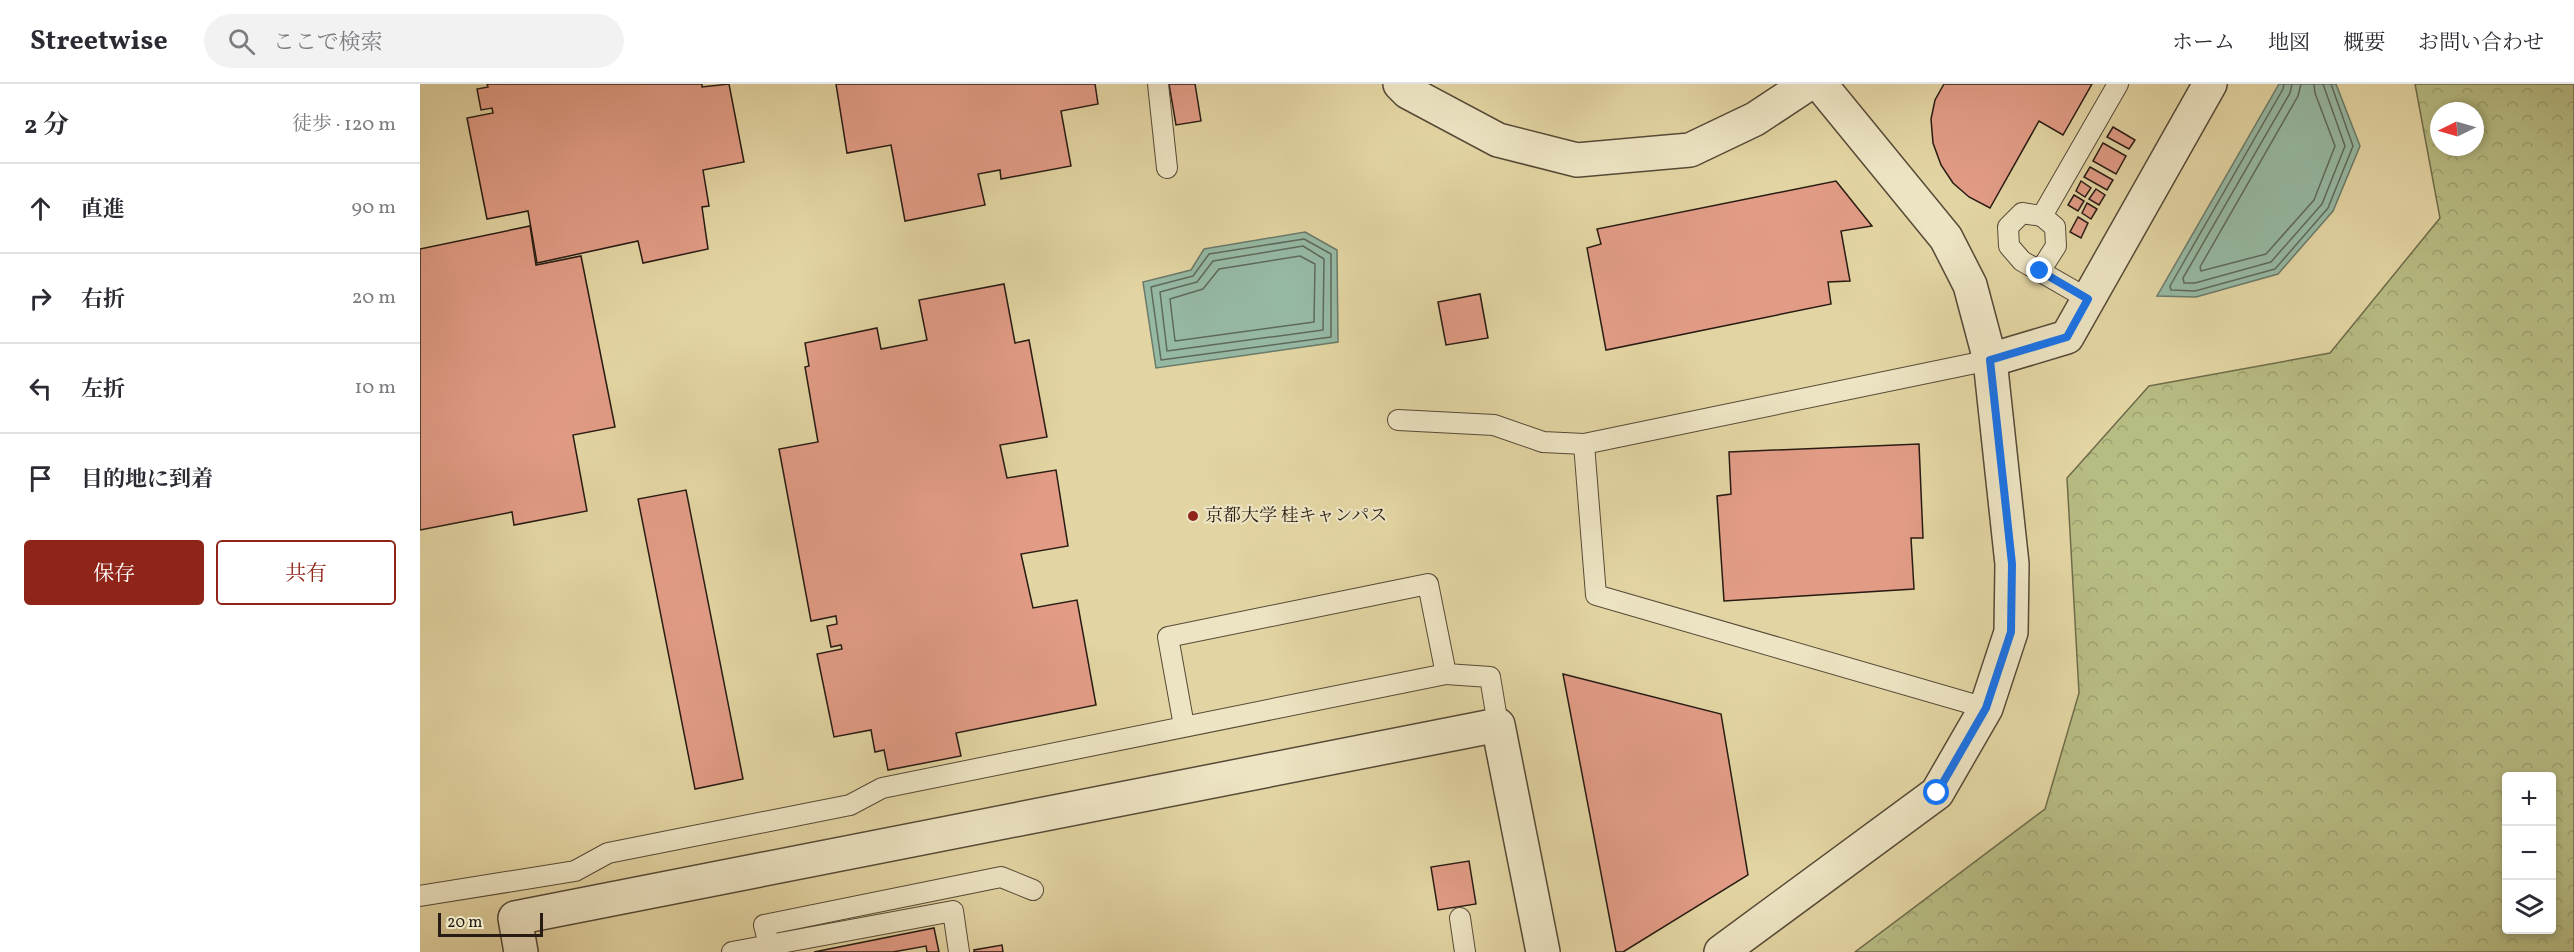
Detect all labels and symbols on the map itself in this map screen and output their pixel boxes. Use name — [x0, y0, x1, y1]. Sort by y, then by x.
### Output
north arrow — [2430, 102, 2484, 156]
route end — [2026, 257, 2052, 283]
place label: 京都大学 桂キャンパス — [1205, 504, 1387, 529]
marker: 京都大学 桂キャンパス — [1186, 509, 1200, 523]
route start — [1923, 779, 1949, 805]
scale bar — [438, 910, 543, 938]

